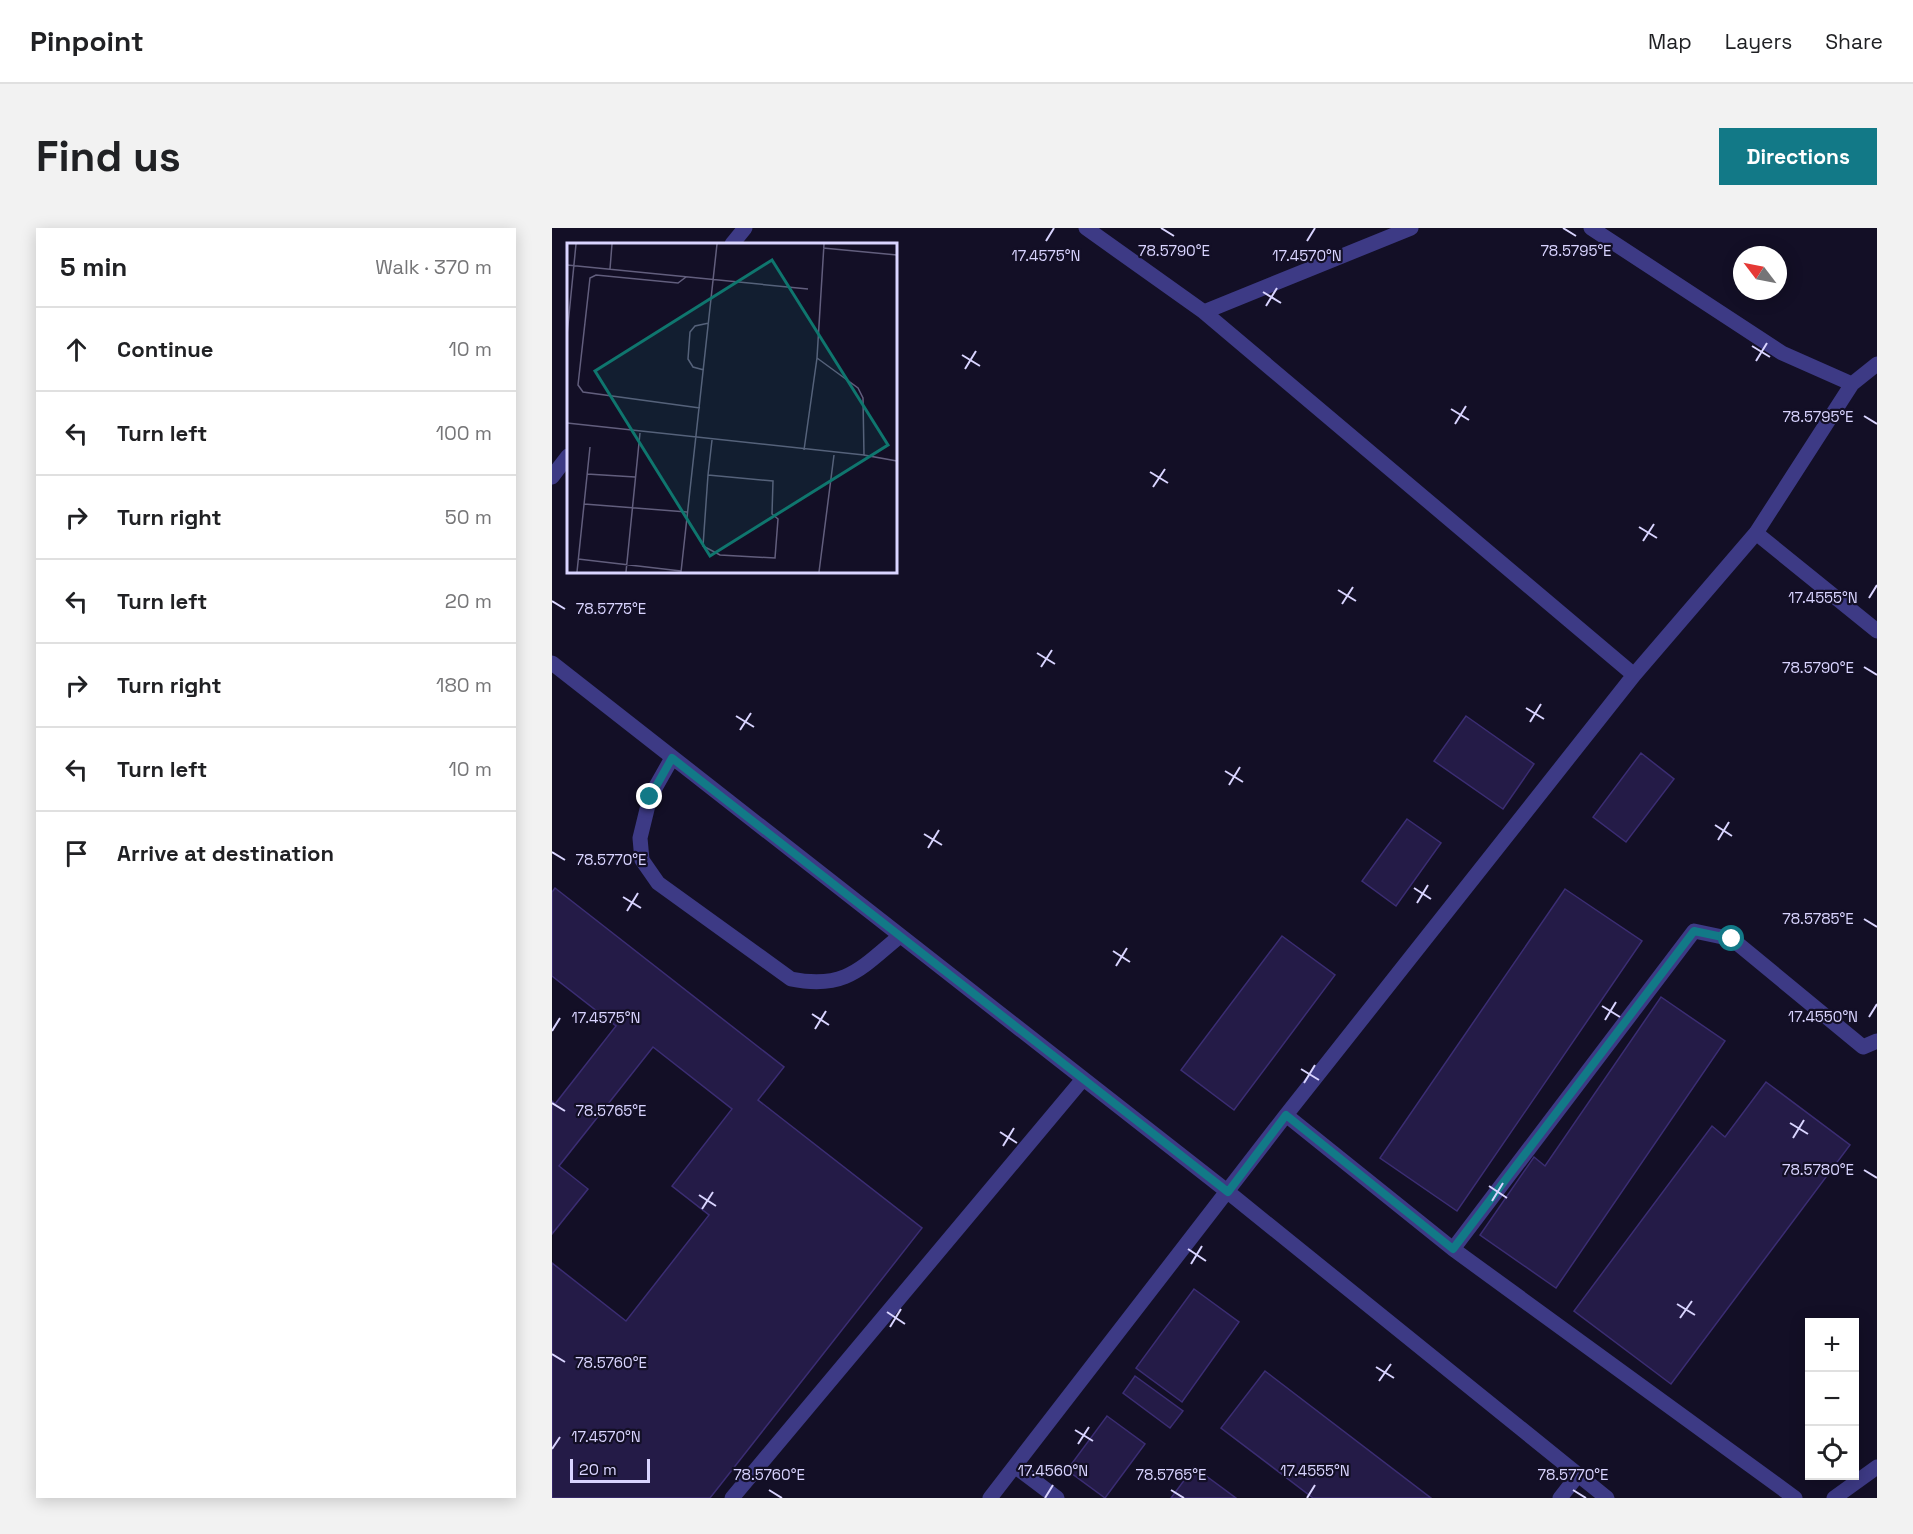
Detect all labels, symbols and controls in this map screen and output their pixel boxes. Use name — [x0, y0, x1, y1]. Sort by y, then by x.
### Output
text: Pinpoint — [30, 23, 144, 59]
text: Map — [1648, 28, 1692, 55]
text: Layers — [1725, 28, 1792, 55]
text: Share — [1825, 28, 1883, 55]
button: Directions — [1719, 128, 1877, 185]
text: Find us — [36, 130, 181, 183]
text: 78.5790°E — [1138, 241, 1210, 260]
text: 78.5795°E — [1540, 241, 1612, 260]
inset map — [567, 243, 897, 573]
text: 17.4575°N — [1012, 246, 1080, 265]
text: 17.4570°N — [1272, 246, 1342, 265]
north arrow — [1733, 246, 1787, 300]
text: 5 min — [60, 250, 127, 284]
text: Walk · 370 m — [375, 254, 492, 280]
icon: ahead — [60, 333, 93, 366]
text: Continue — [117, 335, 213, 363]
text: 10 m — [448, 336, 492, 362]
text: 78.5795°E — [1782, 407, 1854, 426]
icon: left — [60, 417, 93, 450]
text: Turn left — [117, 419, 207, 447]
text: 100 m — [436, 420, 492, 446]
icon: right — [60, 501, 93, 534]
text: Turn right — [117, 503, 222, 531]
text: 50 m — [445, 504, 492, 530]
icon: left — [60, 585, 93, 618]
text: Turn left — [117, 587, 207, 615]
text: 20 m — [445, 588, 492, 614]
text: 17.4555°N — [1788, 588, 1858, 607]
text: 78.5775°E — [576, 599, 646, 618]
text: 78.5790°E — [1782, 658, 1854, 677]
icon: right — [60, 669, 93, 702]
text: Turn right — [117, 671, 222, 699]
text: 180 m — [436, 672, 492, 698]
icon: left — [60, 753, 93, 786]
text: Turn left — [117, 755, 207, 783]
text: 10 m — [448, 756, 492, 782]
route end — [636, 783, 662, 809]
icon: arrive — [60, 837, 93, 870]
text: Arrive at destination — [117, 839, 334, 867]
text: 78.5770°E — [576, 850, 646, 869]
text: 78.5785°E — [1782, 909, 1854, 928]
route start — [1718, 925, 1744, 951]
text: 17.4550°N — [1788, 1007, 1858, 1026]
text: 17.4575°N — [572, 1008, 640, 1027]
text: 78.5765°E — [575, 1101, 647, 1120]
text: 78.5780°E — [1782, 1160, 1854, 1179]
map controls — [1805, 1318, 1859, 1480]
button: + — [1805, 1318, 1859, 1372]
text: 78.5760°E — [575, 1353, 647, 1372]
button: − — [1805, 1372, 1859, 1426]
button: locate — [1805, 1426, 1859, 1480]
text: 17.4570°N — [571, 1427, 641, 1446]
scale bar — [570, 1456, 650, 1484]
text: 20 m — [579, 1459, 617, 1480]
text: 17.4560°N — [1018, 1461, 1088, 1480]
text: 17.4555°N — [1280, 1461, 1350, 1480]
text: 78.5760°E — [733, 1465, 805, 1484]
text: 78.5765°E — [1135, 1465, 1207, 1484]
text: 78.5770°E — [1538, 1465, 1608, 1484]

